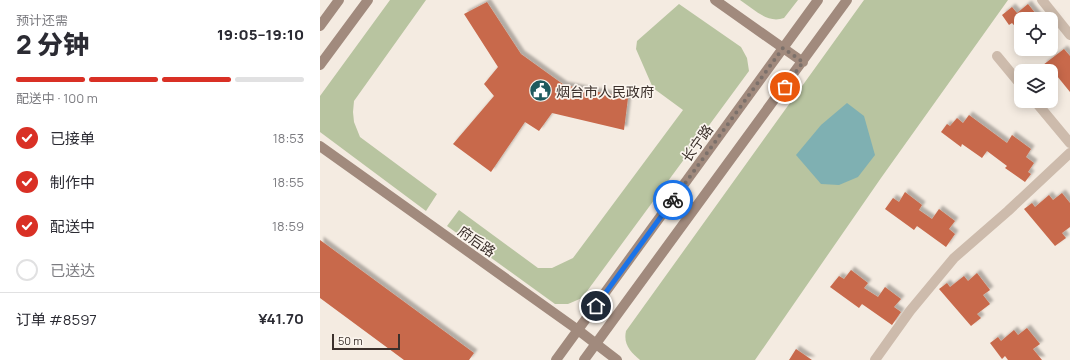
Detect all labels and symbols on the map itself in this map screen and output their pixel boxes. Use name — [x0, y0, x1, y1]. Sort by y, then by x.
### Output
pin — [768, 70, 802, 104]
public building icon: 烟台市人民政府 — [527, 78, 553, 104]
place label: 烟台市人民政府 — [556, 82, 654, 101]
street label: 长宁路 — [677, 120, 717, 166]
courier — [653, 180, 693, 220]
street label: 府后路 — [454, 221, 500, 261]
pin — [579, 289, 613, 323]
scale bar — [332, 332, 400, 351]

